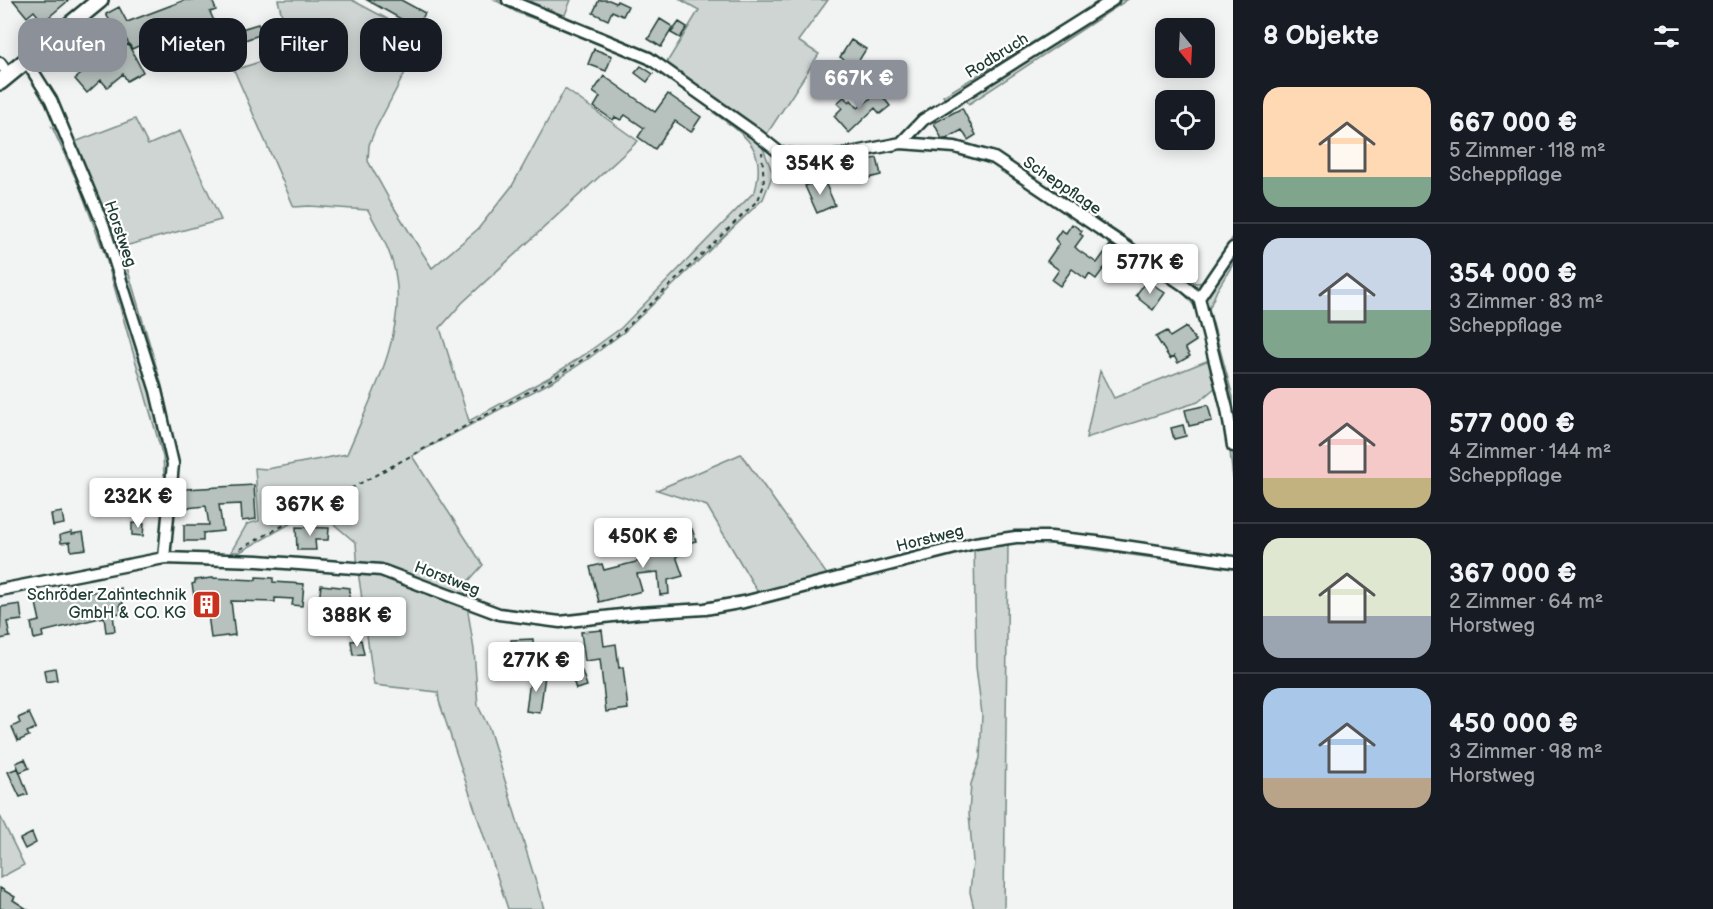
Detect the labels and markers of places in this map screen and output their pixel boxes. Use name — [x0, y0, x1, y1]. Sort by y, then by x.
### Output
pin: 667K € — [810, 60, 908, 111]
pin: 354K € — [771, 145, 869, 196]
pin: 577K € — [1101, 244, 1199, 295]
pin: 232K € — [89, 478, 187, 529]
pin: 367K € — [261, 486, 359, 537]
pin: 450K € — [594, 518, 692, 569]
place label: Schröder Zahntechnik GmbH & CO. KG — [27, 586, 186, 623]
building icon: Schröder Zahntechnik GmbH & CO. KG — [191, 588, 223, 620]
pin: 388K € — [308, 597, 406, 648]
pin: 277K € — [487, 642, 585, 693]

